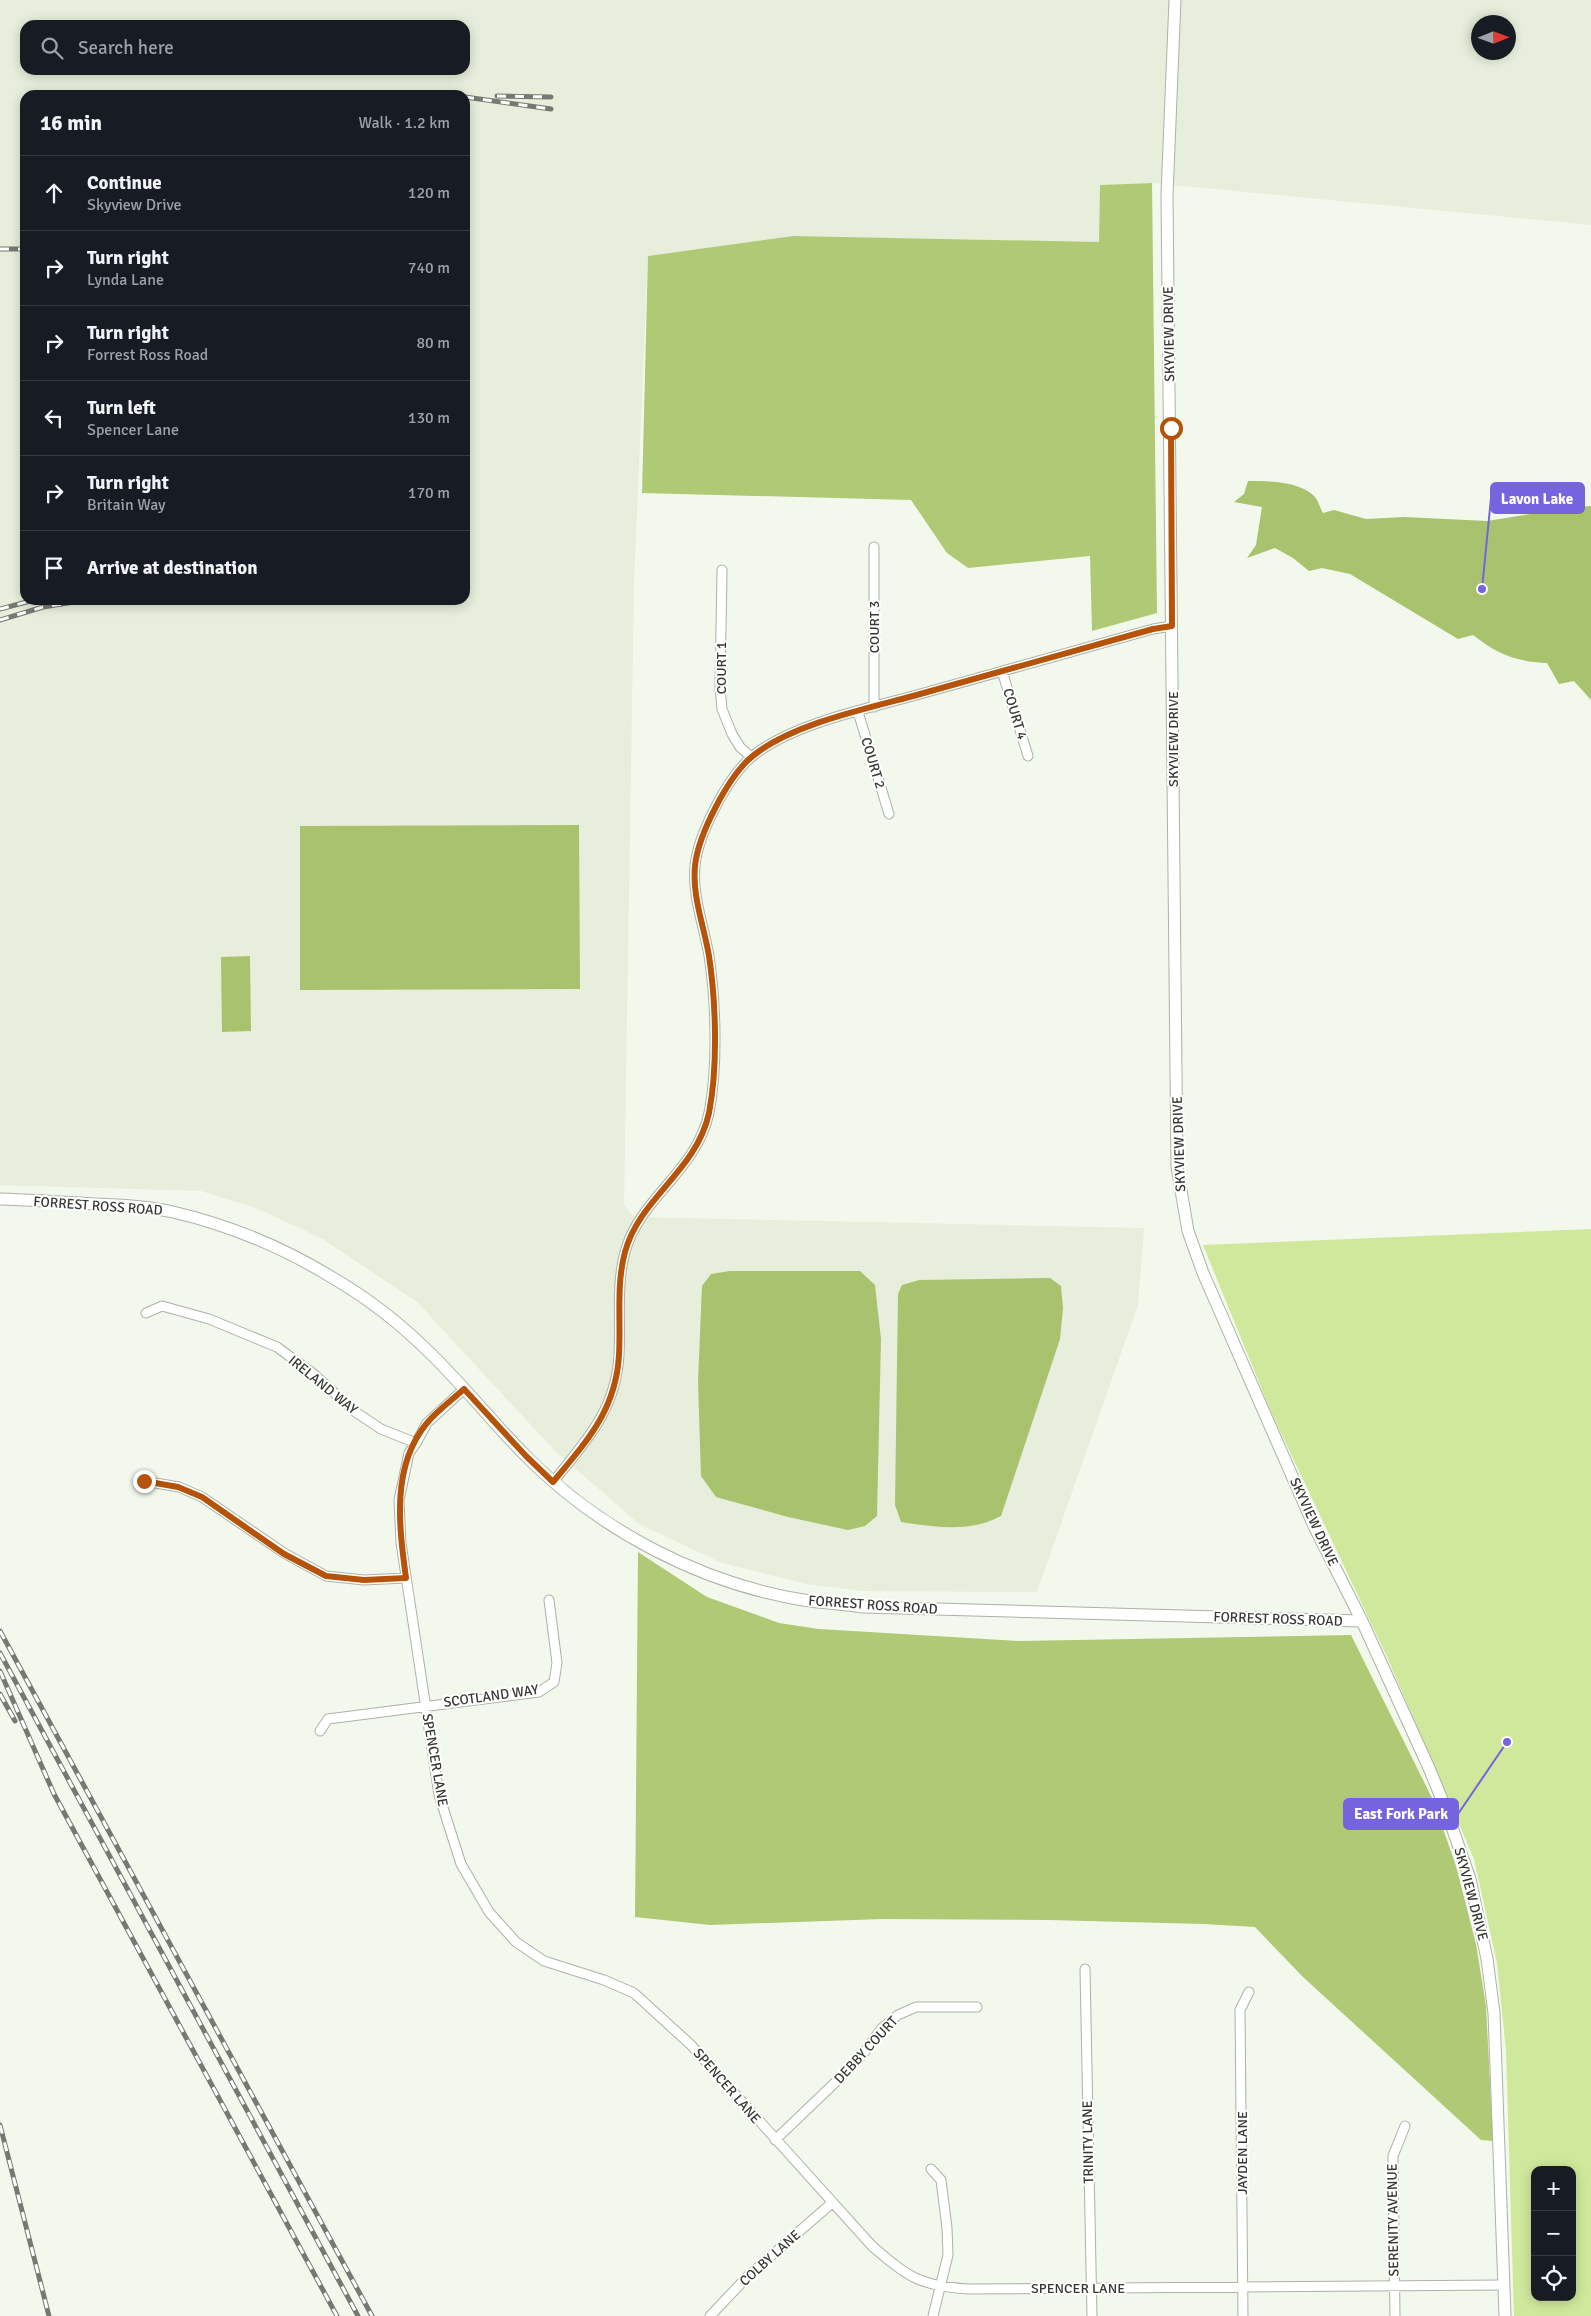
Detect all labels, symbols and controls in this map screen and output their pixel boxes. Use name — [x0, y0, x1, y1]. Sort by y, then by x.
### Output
north arrow — [1471, 15, 1516, 60]
search box — [20, 20, 470, 75]
icon: search — [38, 34, 66, 62]
text: Search here — [78, 36, 174, 60]
text: 16 min — [40, 110, 102, 136]
text: Walk · 1.2 km — [358, 113, 450, 133]
text: Continue — [87, 171, 162, 195]
icon: ahead — [40, 179, 68, 207]
text: 120 m — [408, 183, 450, 203]
text: Skyview Drive — [87, 195, 181, 215]
text: Turn right — [87, 246, 169, 270]
icon: right — [40, 254, 68, 282]
text: 740 m — [408, 258, 450, 278]
text: Lynda Lane — [87, 270, 164, 290]
street label: SKYVIEW DRIVE — [1160, 286, 1178, 382]
text: Turn right — [87, 321, 169, 345]
icon: right — [40, 329, 68, 357]
text: 80 m — [416, 333, 450, 353]
text: Forrest Ross Road — [87, 345, 208, 365]
text: Turn left — [87, 396, 156, 420]
icon: left — [40, 404, 68, 432]
text: 130 m — [408, 408, 450, 428]
route start — [1160, 417, 1183, 440]
text: Spencer Lane — [87, 420, 179, 440]
text: Turn right — [87, 471, 169, 495]
icon: right — [40, 479, 68, 507]
text: 170 m — [408, 483, 450, 503]
callout: Lavon Lake — [1491, 483, 1584, 513]
text: Lavon Lake — [1501, 490, 1573, 508]
text: Britain Way — [87, 495, 166, 515]
icon: arrive — [40, 554, 68, 582]
text: Arrive at destination — [87, 556, 258, 580]
street label: COURT 3 — [866, 601, 883, 653]
street label: COURT 1 — [713, 642, 730, 694]
street label: COURT 4 — [999, 686, 1031, 742]
street label: SKYVIEW DRIVE — [1165, 691, 1182, 787]
street label: COURT 2 — [857, 735, 889, 791]
street label: SKYVIEW DRIVE — [1169, 1096, 1189, 1192]
street label: FORREST ROSS ROAD — [33, 1193, 163, 1219]
street label: IRELAND WAY — [285, 1352, 361, 1418]
route end — [133, 1470, 156, 1493]
street label: SKYVIEW DRIVE — [1286, 1475, 1342, 1569]
street label: FORREST ROSS ROAD — [808, 1592, 938, 1618]
street label: FORREST ROSS ROAD — [1213, 1608, 1343, 1630]
street label: SCOTLAND WAY — [442, 1681, 540, 1711]
street label: SPENCER LANE — [418, 1712, 452, 1808]
callout: East Fork Park — [1344, 1799, 1458, 1829]
text: East Fork Park — [1354, 1805, 1448, 1823]
street label: SKYVIEW DRIVE — [1450, 1846, 1492, 1943]
street label: DEBBY COURT — [831, 2013, 902, 2087]
street label: SPENCER LANE — [690, 2045, 764, 2127]
street label: TRINITY LANE — [1079, 2100, 1097, 2184]
street label: JAYDEN LANE — [1234, 2111, 1251, 2195]
street label: SERENITY AVENUE — [1384, 2163, 1402, 2277]
map controls — [1531, 2166, 1576, 2301]
button: + — [1531, 2166, 1576, 2211]
button: − — [1531, 2211, 1576, 2256]
street label: COLBY LANE — [736, 2226, 804, 2290]
button: locate — [1531, 2256, 1576, 2301]
street label: SPENCER LANE — [1031, 2280, 1125, 2297]

